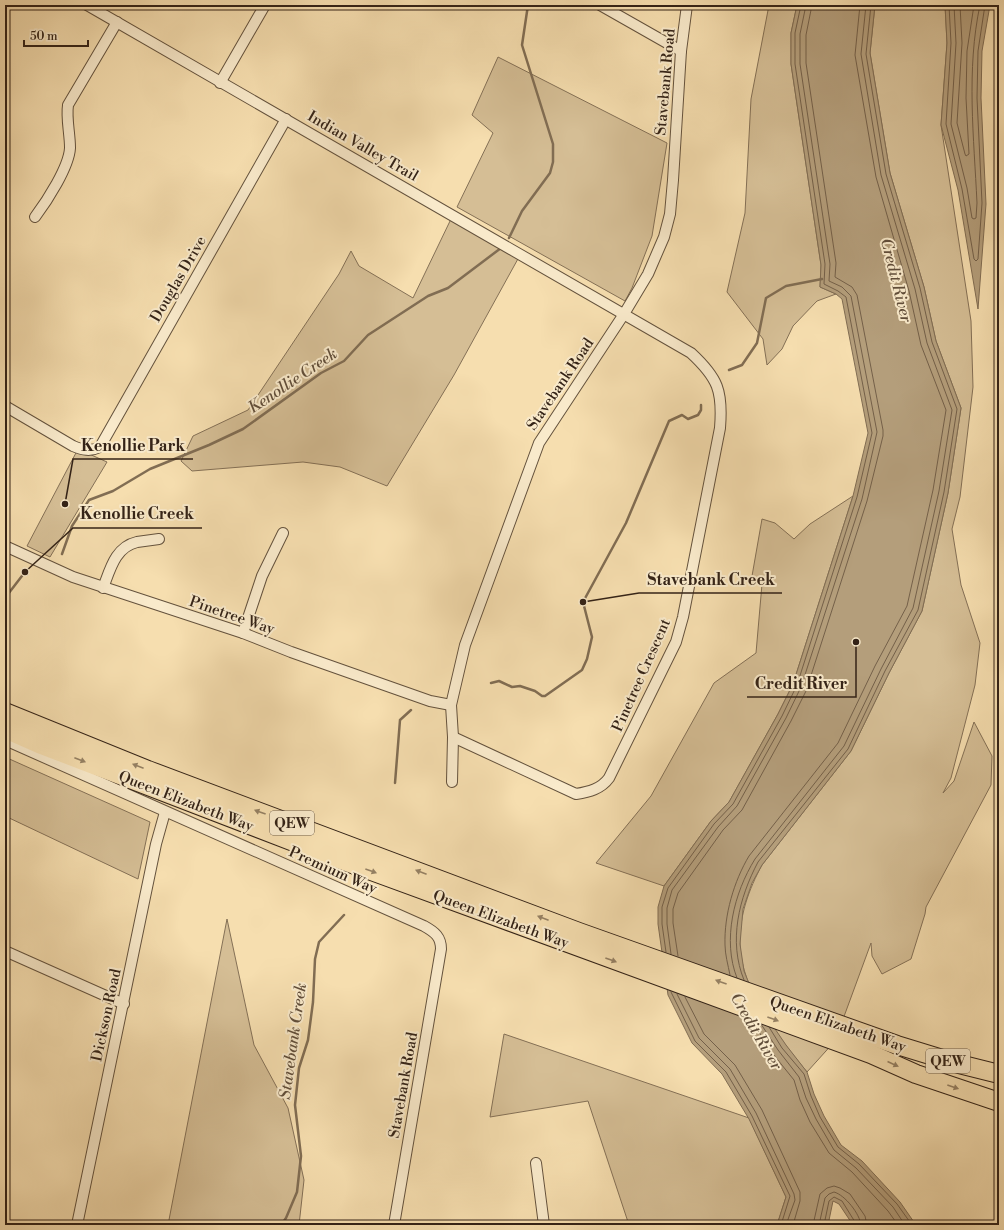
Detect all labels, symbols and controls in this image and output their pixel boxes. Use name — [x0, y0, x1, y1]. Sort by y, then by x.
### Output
scale bar — [24, 22, 88, 48]
street label: Stavebank Road — [651, 27, 680, 136]
text: 50 m — [30, 29, 58, 44]
street label: Indian Valley Trail — [304, 107, 422, 186]
street label: Douglas Drive — [146, 233, 211, 326]
water label: Credit River — [876, 236, 916, 326]
street label: Stavebank Road — [523, 334, 599, 434]
water label: Kenollie Creek — [244, 344, 341, 418]
callout: Kenollie Park — [73, 431, 193, 459]
text: Kenollie Park — [81, 436, 186, 456]
callout: Kenollie Creek — [73, 500, 202, 528]
text: Kenollie Creek — [80, 504, 195, 524]
callout: Stavebank Creek — [639, 565, 782, 593]
text: Stavebank Creek — [647, 570, 776, 590]
street label: Pinetree Way — [187, 592, 278, 639]
street label: Pinetree Crescent — [608, 615, 675, 735]
callout: Credit River — [747, 669, 856, 697]
text: Credit River — [755, 674, 847, 694]
one-way arrow — [75, 757, 87, 763]
one-way arrow — [132, 763, 144, 769]
street label: Queen Elizabeth Way — [116, 767, 257, 836]
one-way arrow — [254, 808, 266, 814]
road number: QEW — [270, 811, 314, 835]
street label: Premium Way — [286, 843, 380, 899]
one-way arrow — [415, 868, 427, 874]
one-way arrow — [366, 869, 378, 875]
street label: Queen Elizabeth Way — [430, 886, 572, 953]
one-way arrow — [536, 914, 548, 920]
one-way arrow — [606, 957, 618, 963]
street label: Dickson Road — [87, 966, 126, 1063]
one-way arrow — [714, 979, 726, 985]
water label: Stavebank Creek — [275, 982, 311, 1101]
water label: Credit River — [726, 989, 787, 1075]
street label: Queen Elizabeth Way — [767, 992, 909, 1057]
one-way arrow — [767, 1016, 779, 1022]
street label: Stavebank Road — [385, 1030, 422, 1140]
road number: QEW — [926, 1049, 970, 1073]
one-way arrow — [888, 1062, 900, 1068]
one-way arrow — [947, 1084, 959, 1090]

